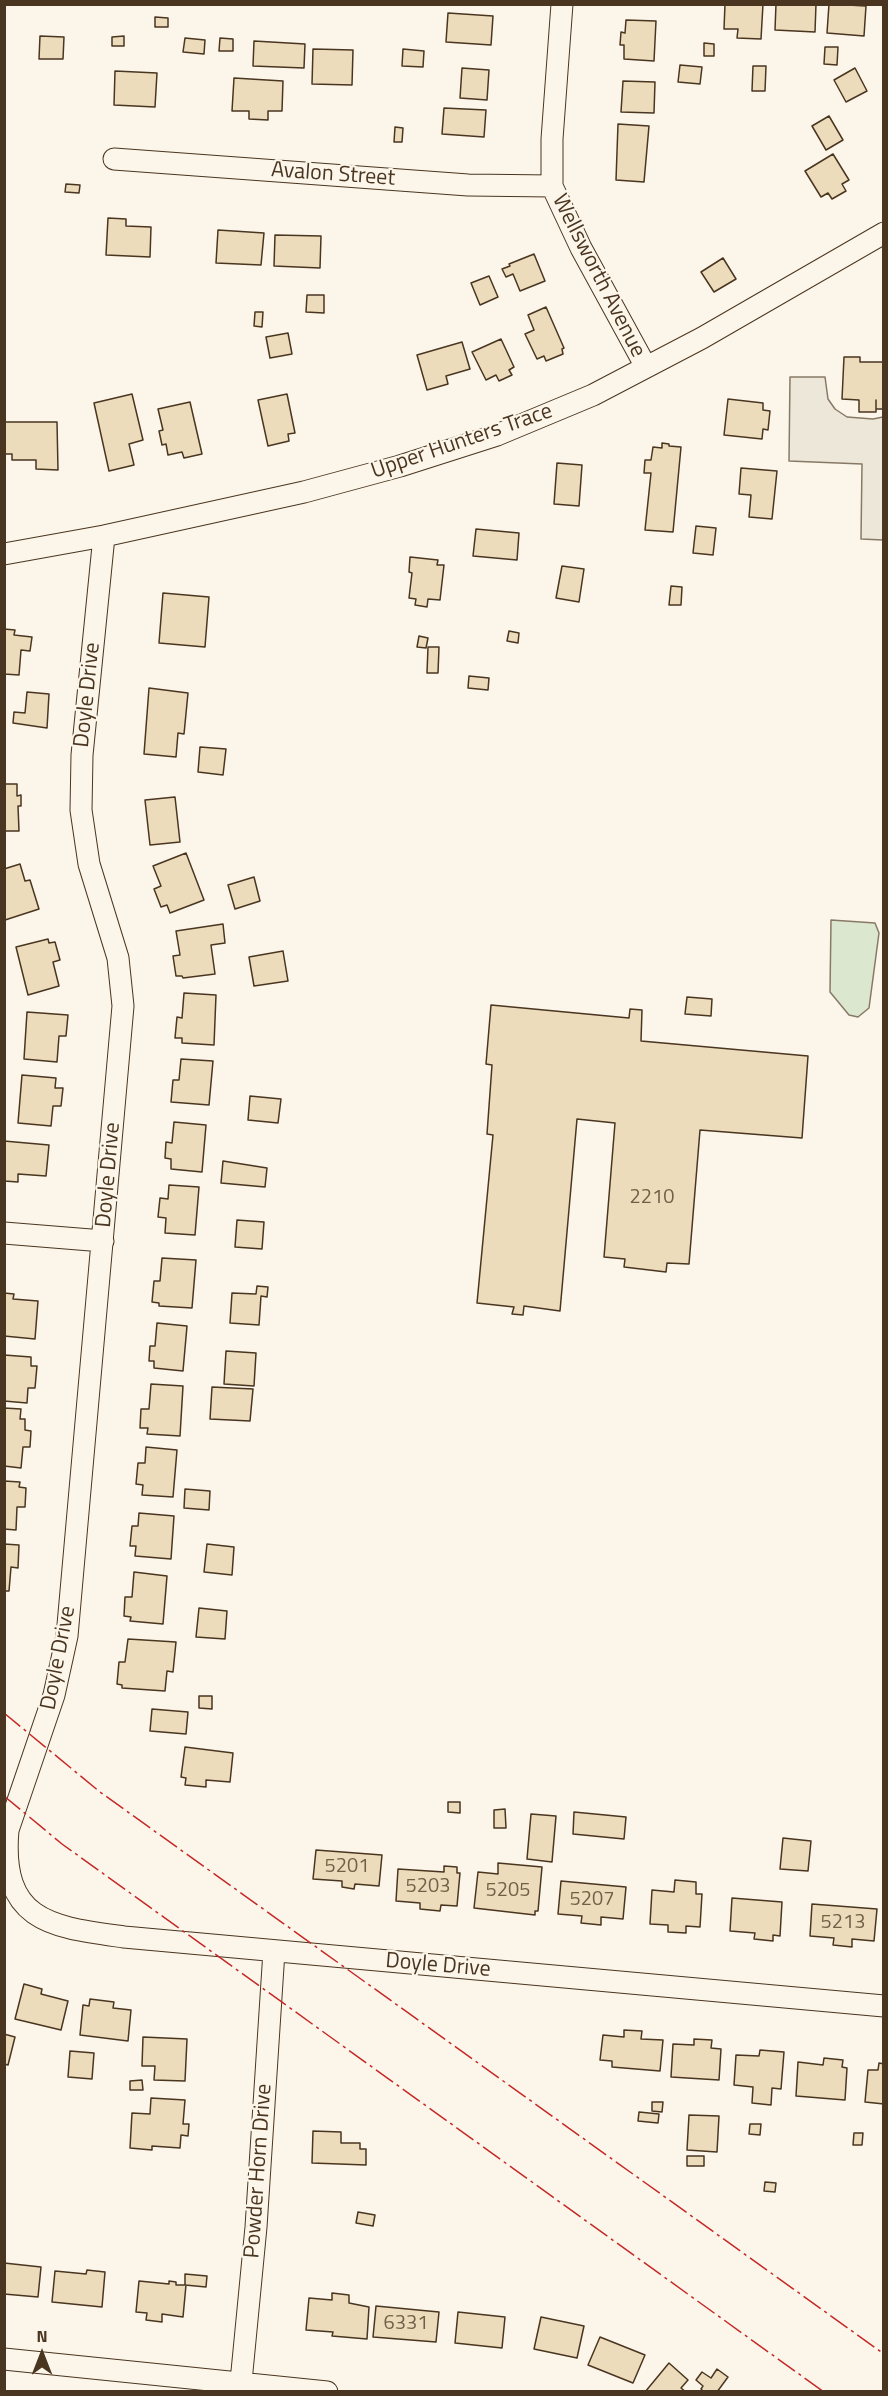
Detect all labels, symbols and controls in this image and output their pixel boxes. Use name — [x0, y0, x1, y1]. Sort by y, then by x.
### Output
street label: Avalon Street — [270, 157, 396, 193]
street label: Wellsworth Avenue — [545, 190, 651, 362]
street label: Upper Hunters Trace — [368, 399, 556, 485]
street label: Doyle Drive — [69, 641, 107, 749]
street label: Doyle Drive — [91, 1121, 127, 1229]
house number: 2210 — [630, 1186, 674, 1210]
street label: Doyle Drive — [36, 1604, 82, 1712]
house number: 5201 — [325, 1855, 369, 1879]
house number: 5203 — [406, 1875, 450, 1899]
house number: 5205 — [486, 1879, 530, 1903]
house number: 5207 — [570, 1888, 614, 1912]
house number: 5213 — [821, 1911, 865, 1935]
street label: Doyle Drive — [384, 1948, 492, 1984]
street label: Powder Horn Drive — [240, 2083, 278, 2259]
house number: 6331 — [384, 2312, 428, 2336]
north arrow — [12, 2324, 72, 2384]
text: N — [36, 2324, 48, 2348]

